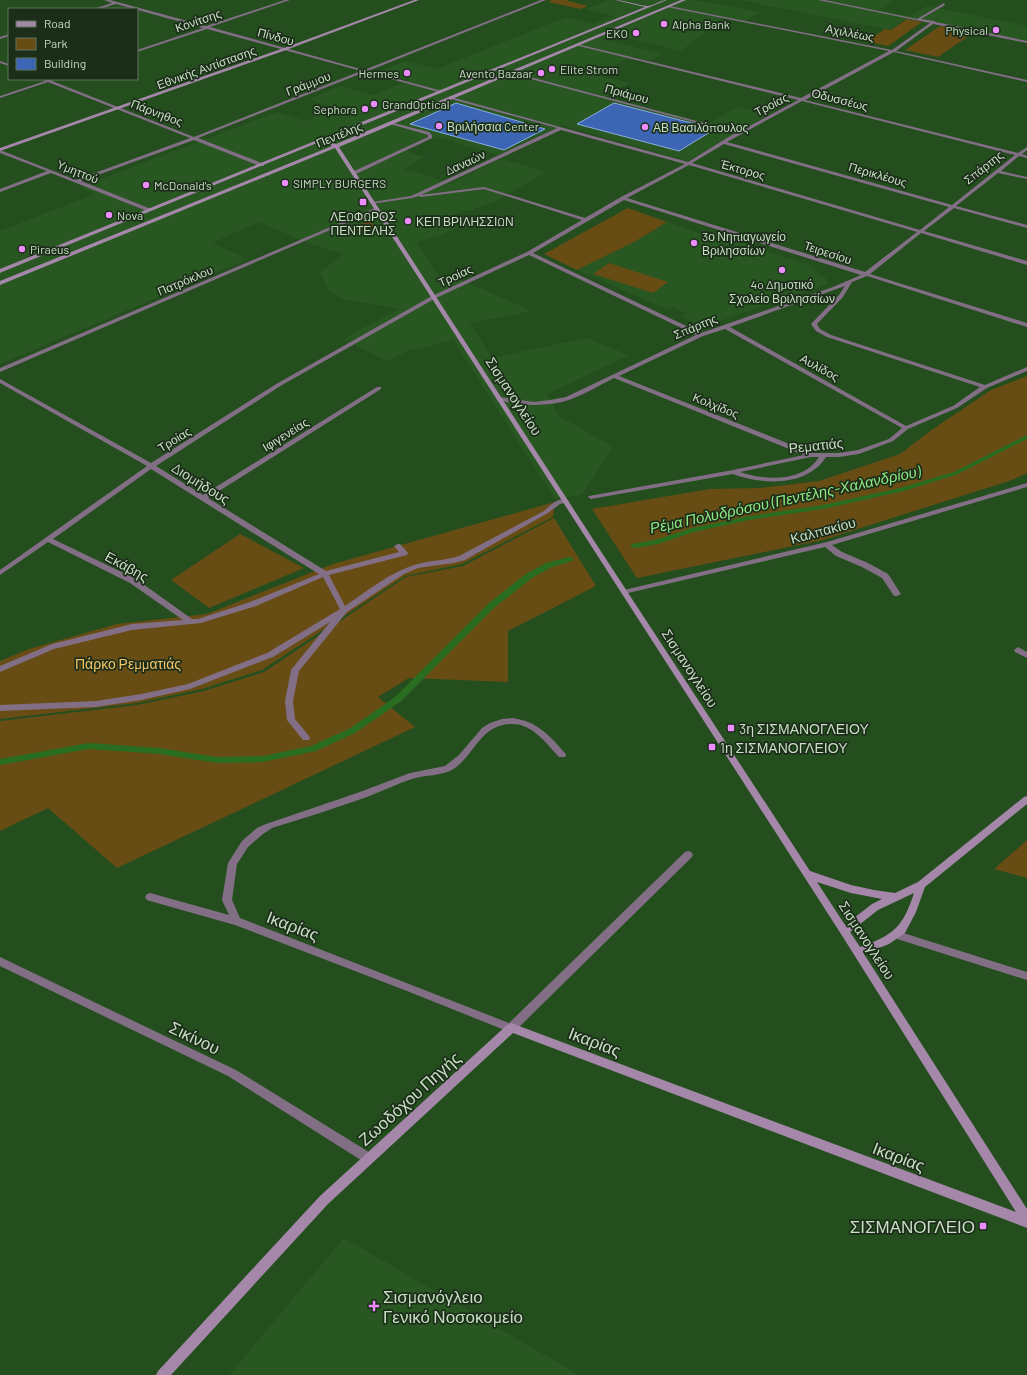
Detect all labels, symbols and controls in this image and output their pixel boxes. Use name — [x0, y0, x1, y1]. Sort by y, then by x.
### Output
street label: Κονίτσης — [173, 6, 223, 35]
legend — [8, 8, 138, 80]
text: Road — [44, 16, 71, 30]
place label: Alpha Bank — [672, 17, 730, 31]
marker: Alpha Bank — [659, 19, 669, 29]
street label: Αχιλλέως — [824, 20, 876, 45]
place label: Physical — [945, 23, 988, 37]
street label: Πίνδου — [256, 24, 296, 48]
marker: Physical — [991, 25, 1001, 35]
place label: EKO — [606, 26, 628, 40]
marker: EKO — [631, 28, 641, 38]
text: Park — [44, 36, 68, 50]
street label: Εθνικής Αντίστασης — [155, 43, 258, 92]
text: Building — [44, 56, 86, 70]
place label: Elite Strom — [560, 62, 618, 76]
marker: Elite Strom — [547, 64, 557, 74]
place label: Hermes — [358, 66, 399, 80]
place label: Avento Bazaar — [459, 66, 534, 80]
street label: Γράμμου — [284, 68, 333, 99]
marker: Hermes — [402, 68, 412, 78]
marker: Avento Bazaar — [536, 68, 546, 78]
street label: Πριάμου — [603, 80, 650, 107]
street label: Οδυσσέως — [810, 85, 870, 114]
street label: Τροίας — [752, 89, 791, 119]
street label: Πάρνηθος — [129, 96, 185, 129]
place label: GrandOptical — [382, 97, 449, 111]
marker: GrandOptical — [369, 99, 379, 109]
place label: Sephora — [314, 102, 357, 116]
marker: Sephora — [360, 104, 370, 114]
street label: Πεντέλης — [314, 118, 365, 151]
place label: Βριλήσσια Center — [447, 119, 540, 134]
place label: ΑΒ Βασιλόπουλος — [653, 120, 748, 135]
marker: Βριλήσσια Center — [434, 121, 444, 131]
marker: ΑΒ Βασιλόπουλος — [640, 122, 650, 132]
street label: Δαναών — [443, 147, 487, 177]
street label: Σπάρτης — [961, 147, 1006, 187]
street label: Υμηττού — [55, 156, 101, 187]
street label: Έκτορος — [718, 156, 767, 183]
street label: Περικλέους — [847, 159, 909, 190]
place label: SIMPLY BURGERS — [293, 176, 386, 190]
place label: McDonald's — [154, 178, 212, 192]
marker: SIMPLY BURGERS — [280, 178, 290, 188]
marker: McDonald's — [141, 180, 151, 190]
marker: ΛΕΩΦΩΡΟΣ ΠΕΝΤΕΛΗΣ — [358, 197, 368, 207]
place label: Nova — [117, 208, 143, 222]
place label: ΛΕΩΦΩΡΟΣ ΠΕΝΤΕΛΗΣ — [330, 209, 396, 237]
marker: Nova — [104, 210, 114, 220]
place label: ΚΕΠ ΒΡΙΛΗΣΣΙΩΝ — [416, 214, 514, 228]
marker: ΚΕΠ ΒΡΙΛΗΣΣΙΩΝ — [403, 216, 413, 226]
place label: 3ο Νηπιαγωγείο Βριλησσίων — [702, 229, 786, 258]
marker: 3ο Νηπιαγωγείο Βριλησσίων — [689, 238, 699, 248]
street label: Τειρεσίου — [802, 238, 854, 267]
place label: Piraeus — [30, 242, 69, 256]
marker: Piraeus — [17, 244, 27, 254]
street label: Τροίας — [436, 261, 475, 290]
street label: Πατρόκλου — [155, 262, 215, 299]
marker: 4o Δημοτικό Σχολείο Βριλησσίων — [777, 265, 787, 275]
place label: 4o Δημοτικό Σχολείο Βριλησσίων — [729, 277, 835, 306]
street label: Σπάρτης — [671, 310, 719, 342]
street label: Αυλίδος — [798, 351, 842, 384]
street label: Σισμανογλείου — [482, 354, 546, 438]
street label: Κολχίδος — [691, 389, 741, 422]
street label: Ιφιγενείας — [259, 414, 311, 455]
street label: Τροίας — [155, 423, 194, 455]
street label: Ρεματιάς — [788, 434, 844, 456]
street label: Διομήδους — [169, 459, 233, 508]
water label: Ρέμα Πολυδρόσου (Πεντέλης-Χαλανδρίου) — [648, 461, 923, 537]
street label: Καλπακίου — [788, 513, 858, 547]
street label: Εκάβης — [102, 547, 152, 585]
street label: Σισμανογλείου — [658, 626, 722, 710]
park label: Πάρκο Ρεμματιάς — [75, 655, 181, 672]
place label: 3η ΣΙΣΜΑΝΟΓΛΕΙΟΥ — [739, 720, 869, 737]
marker: 3η ΣΙΣΜΑΝΟΓΛΕΙΟΥ — [726, 723, 736, 733]
place label: 1η ΣΙΣΜΑΝΟΓΛΕΙΟΥ — [720, 739, 848, 756]
marker: 1η ΣΙΣΜΑΝΟΓΛΕΙΟΥ — [707, 742, 717, 752]
street label: Σισμανογλείου — [835, 898, 899, 982]
street label: Ικαρίας — [264, 906, 322, 944]
street label: Σικίνου — [166, 1016, 224, 1058]
street label: Ικαρίας — [566, 1022, 624, 1060]
street label: Ζωοδόχου Πηγής — [354, 1047, 464, 1149]
street label: Ικαρίας — [870, 1137, 928, 1175]
place label: ΣΙΣΜΑΝΟΓΛΕΙΟ — [850, 1216, 975, 1236]
marker: ΣΙΣΜΑΝΟΓΛΕΙΟ — [978, 1221, 988, 1231]
place label: Σισμανόγλειο Γενικό Νοσοκομείο — [383, 1286, 523, 1327]
marker: Σισμανόγλειο Γενικό Νοσοκομείο — [368, 1300, 380, 1312]

